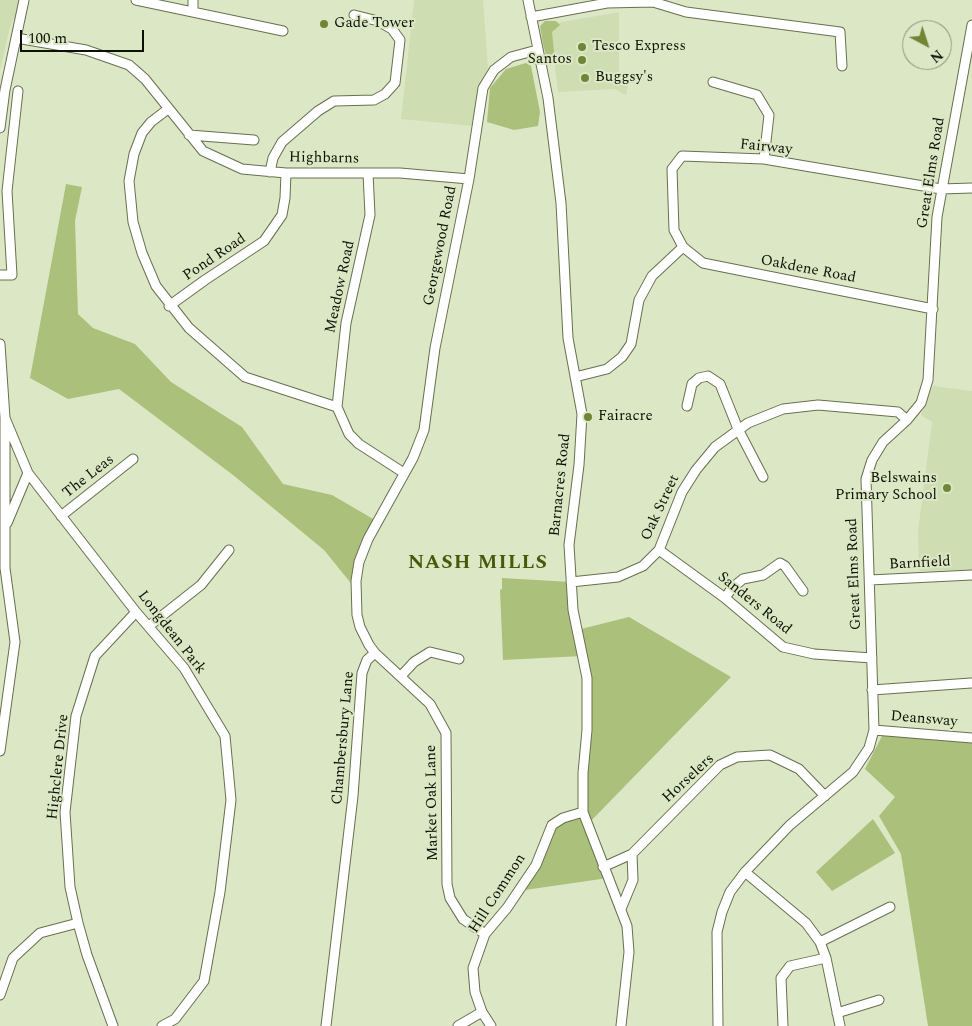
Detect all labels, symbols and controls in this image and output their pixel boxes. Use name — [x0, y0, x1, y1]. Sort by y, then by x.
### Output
place label: Gade Tower — [334, 15, 414, 33]
marker: Gade Tower — [318, 18, 330, 30]
scale bar — [22, 20, 146, 52]
north arrow — [902, 20, 952, 70]
text: 100 m — [28, 27, 67, 50]
place label: Tesco Express — [592, 38, 686, 56]
marker: Tesco Express — [576, 41, 588, 53]
text: N — [925, 44, 947, 68]
place label: Santos — [528, 51, 572, 69]
marker: Santos — [576, 54, 588, 66]
place label: Buggsy's — [595, 69, 653, 87]
marker: Buggsy's — [579, 72, 591, 84]
street label: Great Elms Road — [914, 116, 950, 230]
street label: Fairway — [739, 136, 793, 160]
street label: Highbarns — [289, 149, 359, 169]
street label: Georgewood Road — [421, 185, 461, 307]
street label: Pond Road — [180, 230, 250, 286]
street label: Meadow Road — [322, 239, 360, 335]
street label: Oakdene Road — [759, 252, 857, 288]
place label: Fairacre — [598, 408, 653, 426]
marker: Fairacre — [582, 411, 594, 423]
street label: Barnacres Road — [547, 433, 575, 537]
street label: The Leas — [60, 451, 118, 503]
place label: Belswains Primary School — [835, 470, 937, 505]
street label: Oak Street — [638, 472, 684, 544]
marker: Belswains Primary School — [941, 482, 953, 494]
street label: Great Elms Road — [844, 518, 866, 630]
district label: NASH MILLS — [407, 552, 549, 576]
street label: Barnfield — [889, 553, 951, 575]
street label: Sanders Road — [713, 569, 795, 639]
street label: Longdean Park — [133, 588, 209, 678]
street label: Chambersbury Lane — [329, 670, 359, 806]
street label: Deansway — [890, 708, 958, 732]
street label: Highclere Drive — [45, 713, 73, 821]
street label: Market Oak Lane — [423, 745, 443, 861]
street label: Horselers — [659, 751, 719, 807]
street label: Hill Common — [466, 851, 530, 937]

